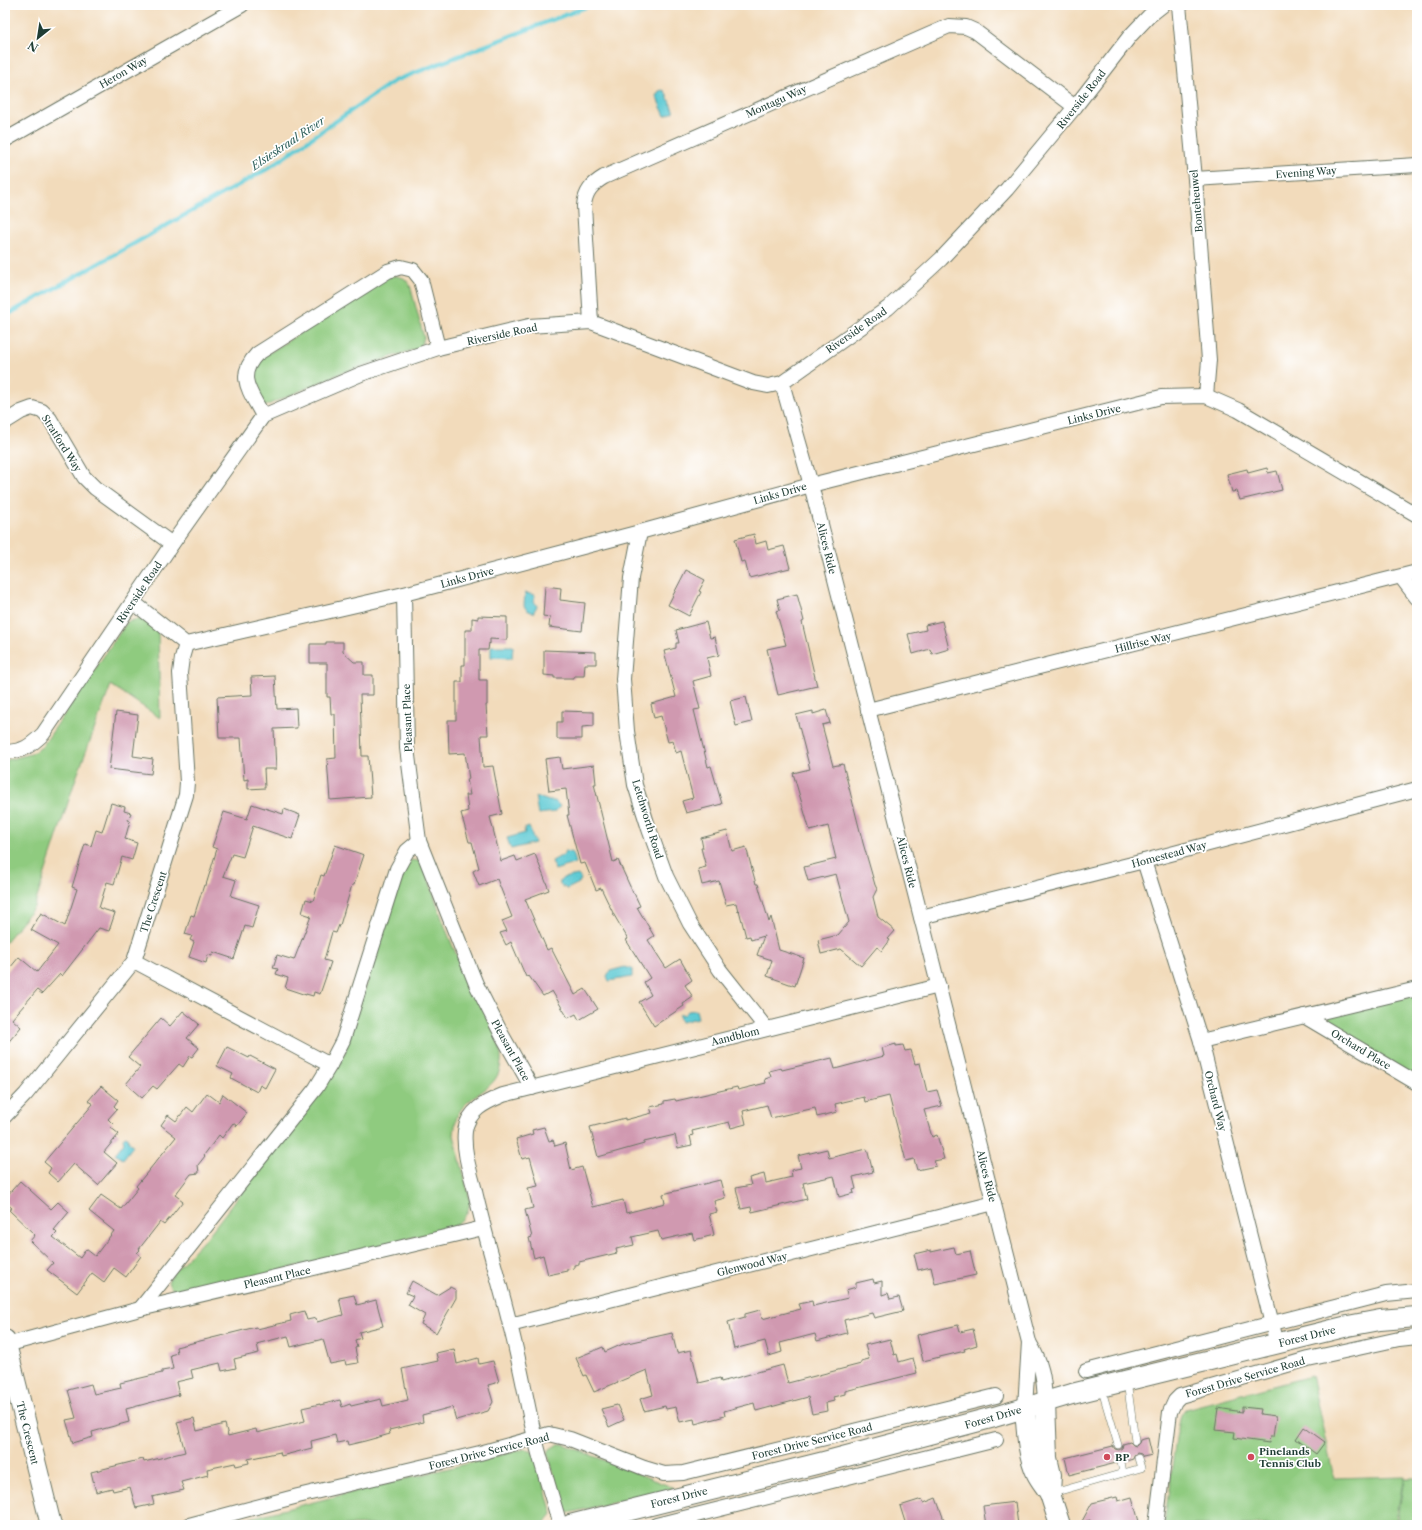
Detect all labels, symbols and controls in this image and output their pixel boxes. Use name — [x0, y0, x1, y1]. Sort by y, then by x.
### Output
north arrow — [18, 18, 58, 58]
text: N — [25, 38, 41, 55]
street label: Heron Way — [97, 53, 150, 91]
street label: Riverside Road — [1054, 67, 1109, 132]
street label: Montagu Way — [744, 82, 809, 121]
water label: Elsieskraal River — [248, 113, 328, 173]
street label: Evening Way — [1275, 164, 1338, 181]
street label: Bonteheuwel — [1187, 169, 1206, 233]
street label: Riverside Road — [823, 305, 889, 356]
street label: Riverside Road — [466, 321, 539, 348]
street label: Links Drive — [1066, 401, 1123, 427]
street label: Stratford Way — [39, 412, 85, 475]
street label: Links Drive — [752, 480, 809, 507]
street label: Alices Ride — [814, 520, 839, 576]
street label: Riverside Road — [114, 559, 165, 626]
street label: Links Drive — [439, 564, 496, 591]
street label: Hillrise Way — [1114, 629, 1173, 656]
street label: Pleasant Place — [400, 683, 415, 752]
street label: Letchworth Road — [629, 778, 666, 860]
street label: Alices Ride — [894, 834, 919, 890]
street label: Homestead Way — [1130, 838, 1208, 871]
street label: The Crescent — [137, 869, 170, 935]
street label: Pleasant Place — [488, 1017, 533, 1084]
street label: Aandblom — [709, 1024, 761, 1049]
street label: Orchard Place — [1328, 1026, 1393, 1073]
street label: Orchard Way — [1202, 1069, 1229, 1133]
street label: Alices Ride — [974, 1148, 999, 1204]
street label: Glenwood Way — [716, 1249, 789, 1279]
street label: Pleasant Place — [242, 1263, 312, 1291]
street label: Forest Drive — [1277, 1323, 1337, 1350]
street label: Forest Drive Service Road — [1184, 1354, 1306, 1401]
street label: The Crescent — [13, 1400, 42, 1466]
street label: Forest Drive — [963, 1403, 1023, 1432]
street label: Forest Drive Service Road — [751, 1420, 874, 1463]
street label: Forest Drive Service Road — [428, 1430, 551, 1473]
place label: Pinelands Tennis Club — [1259, 1445, 1321, 1470]
place label: BP — [1115, 1451, 1129, 1464]
marker: BP — [1102, 1452, 1112, 1462]
marker: Pinelands Tennis Club — [1246, 1452, 1256, 1462]
street label: Forest Drive — [649, 1484, 709, 1511]

